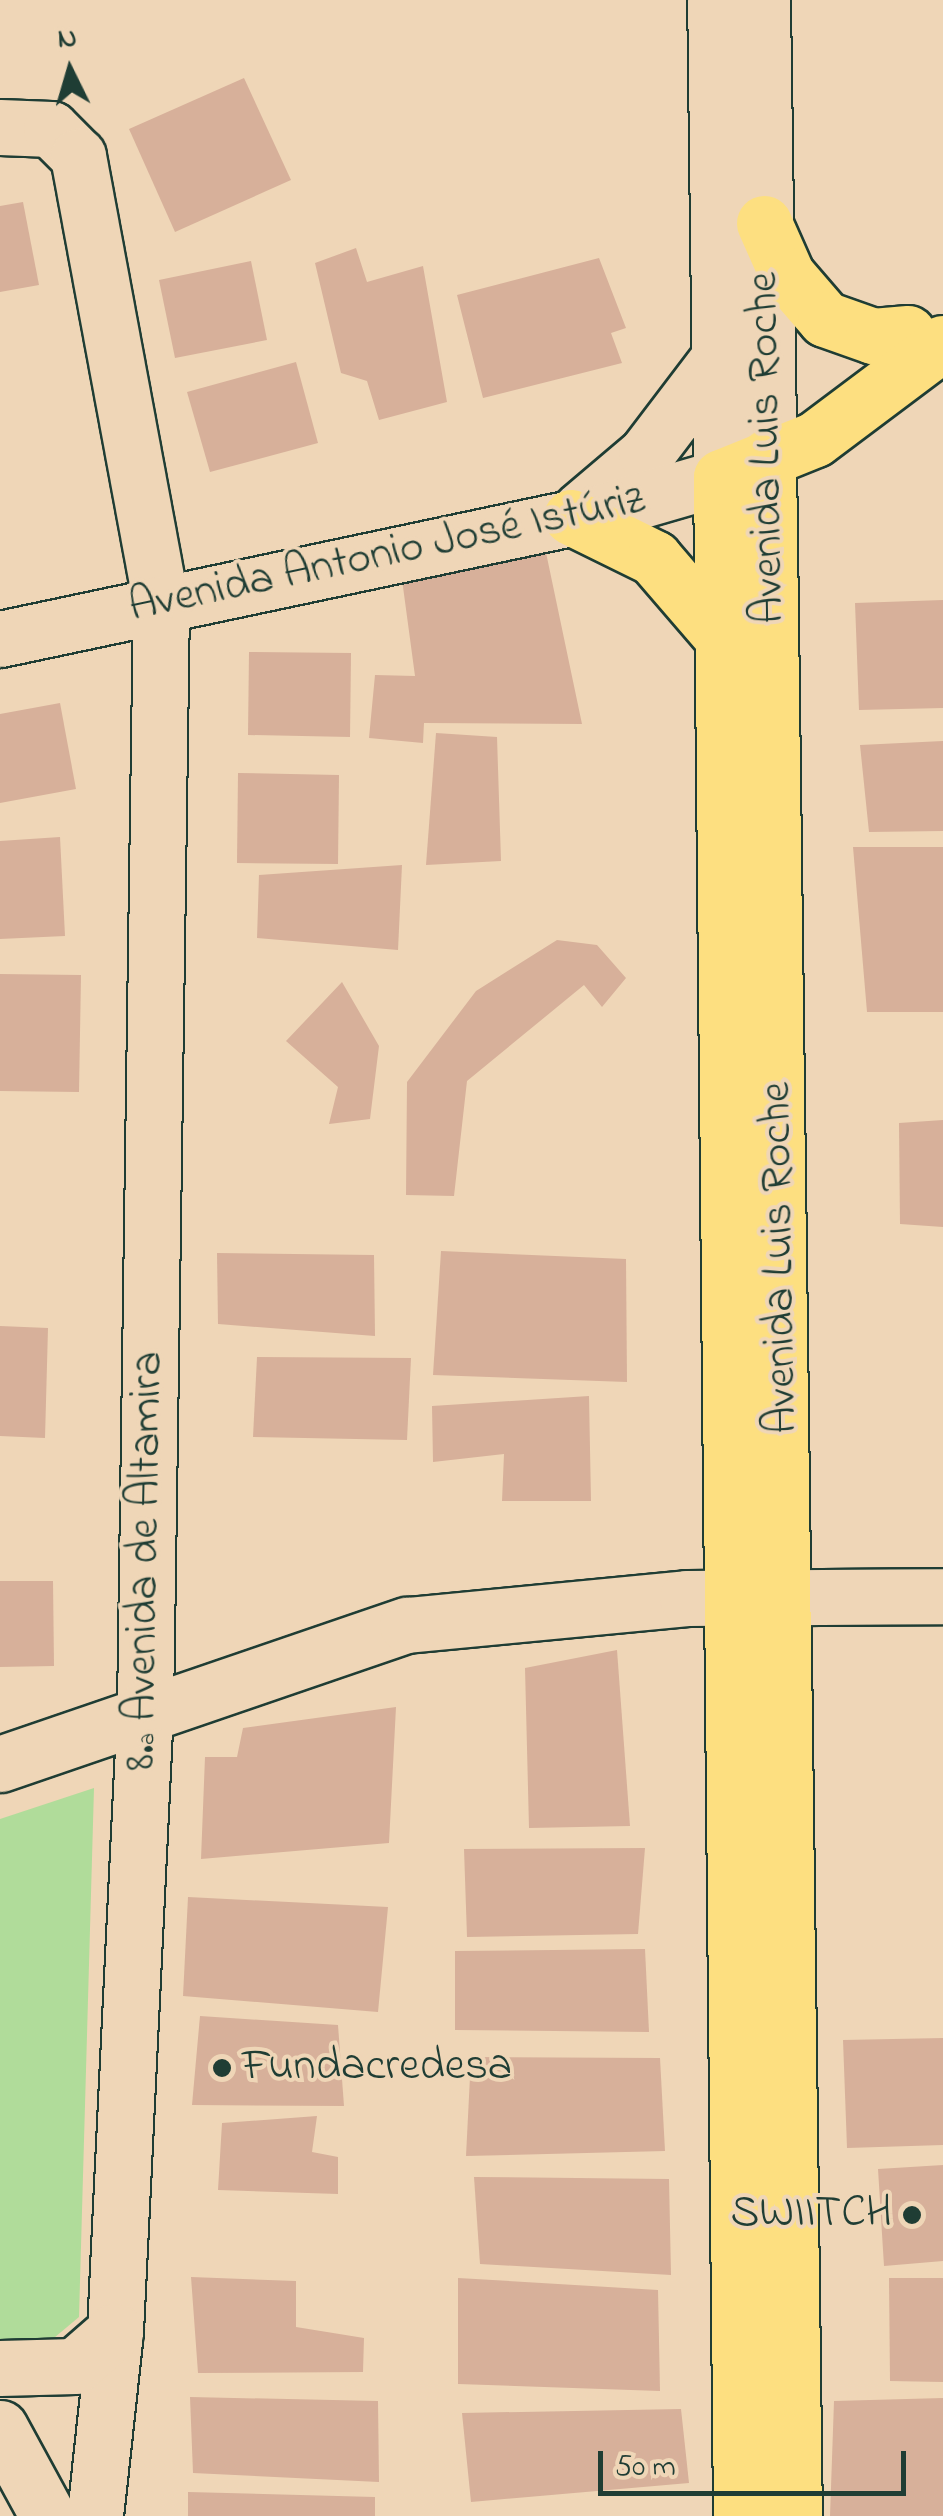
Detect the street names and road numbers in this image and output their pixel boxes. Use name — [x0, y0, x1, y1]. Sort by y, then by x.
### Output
street label: Avenida Luis Roche — [738, 272, 798, 624]
street label: Avenida Antonio José Istúriz — [124, 474, 650, 636]
street label: Avenida Luis Roche — [751, 1082, 811, 1434]
street label: 8.ª Avenida de Altamira — [115, 1351, 177, 1771]

